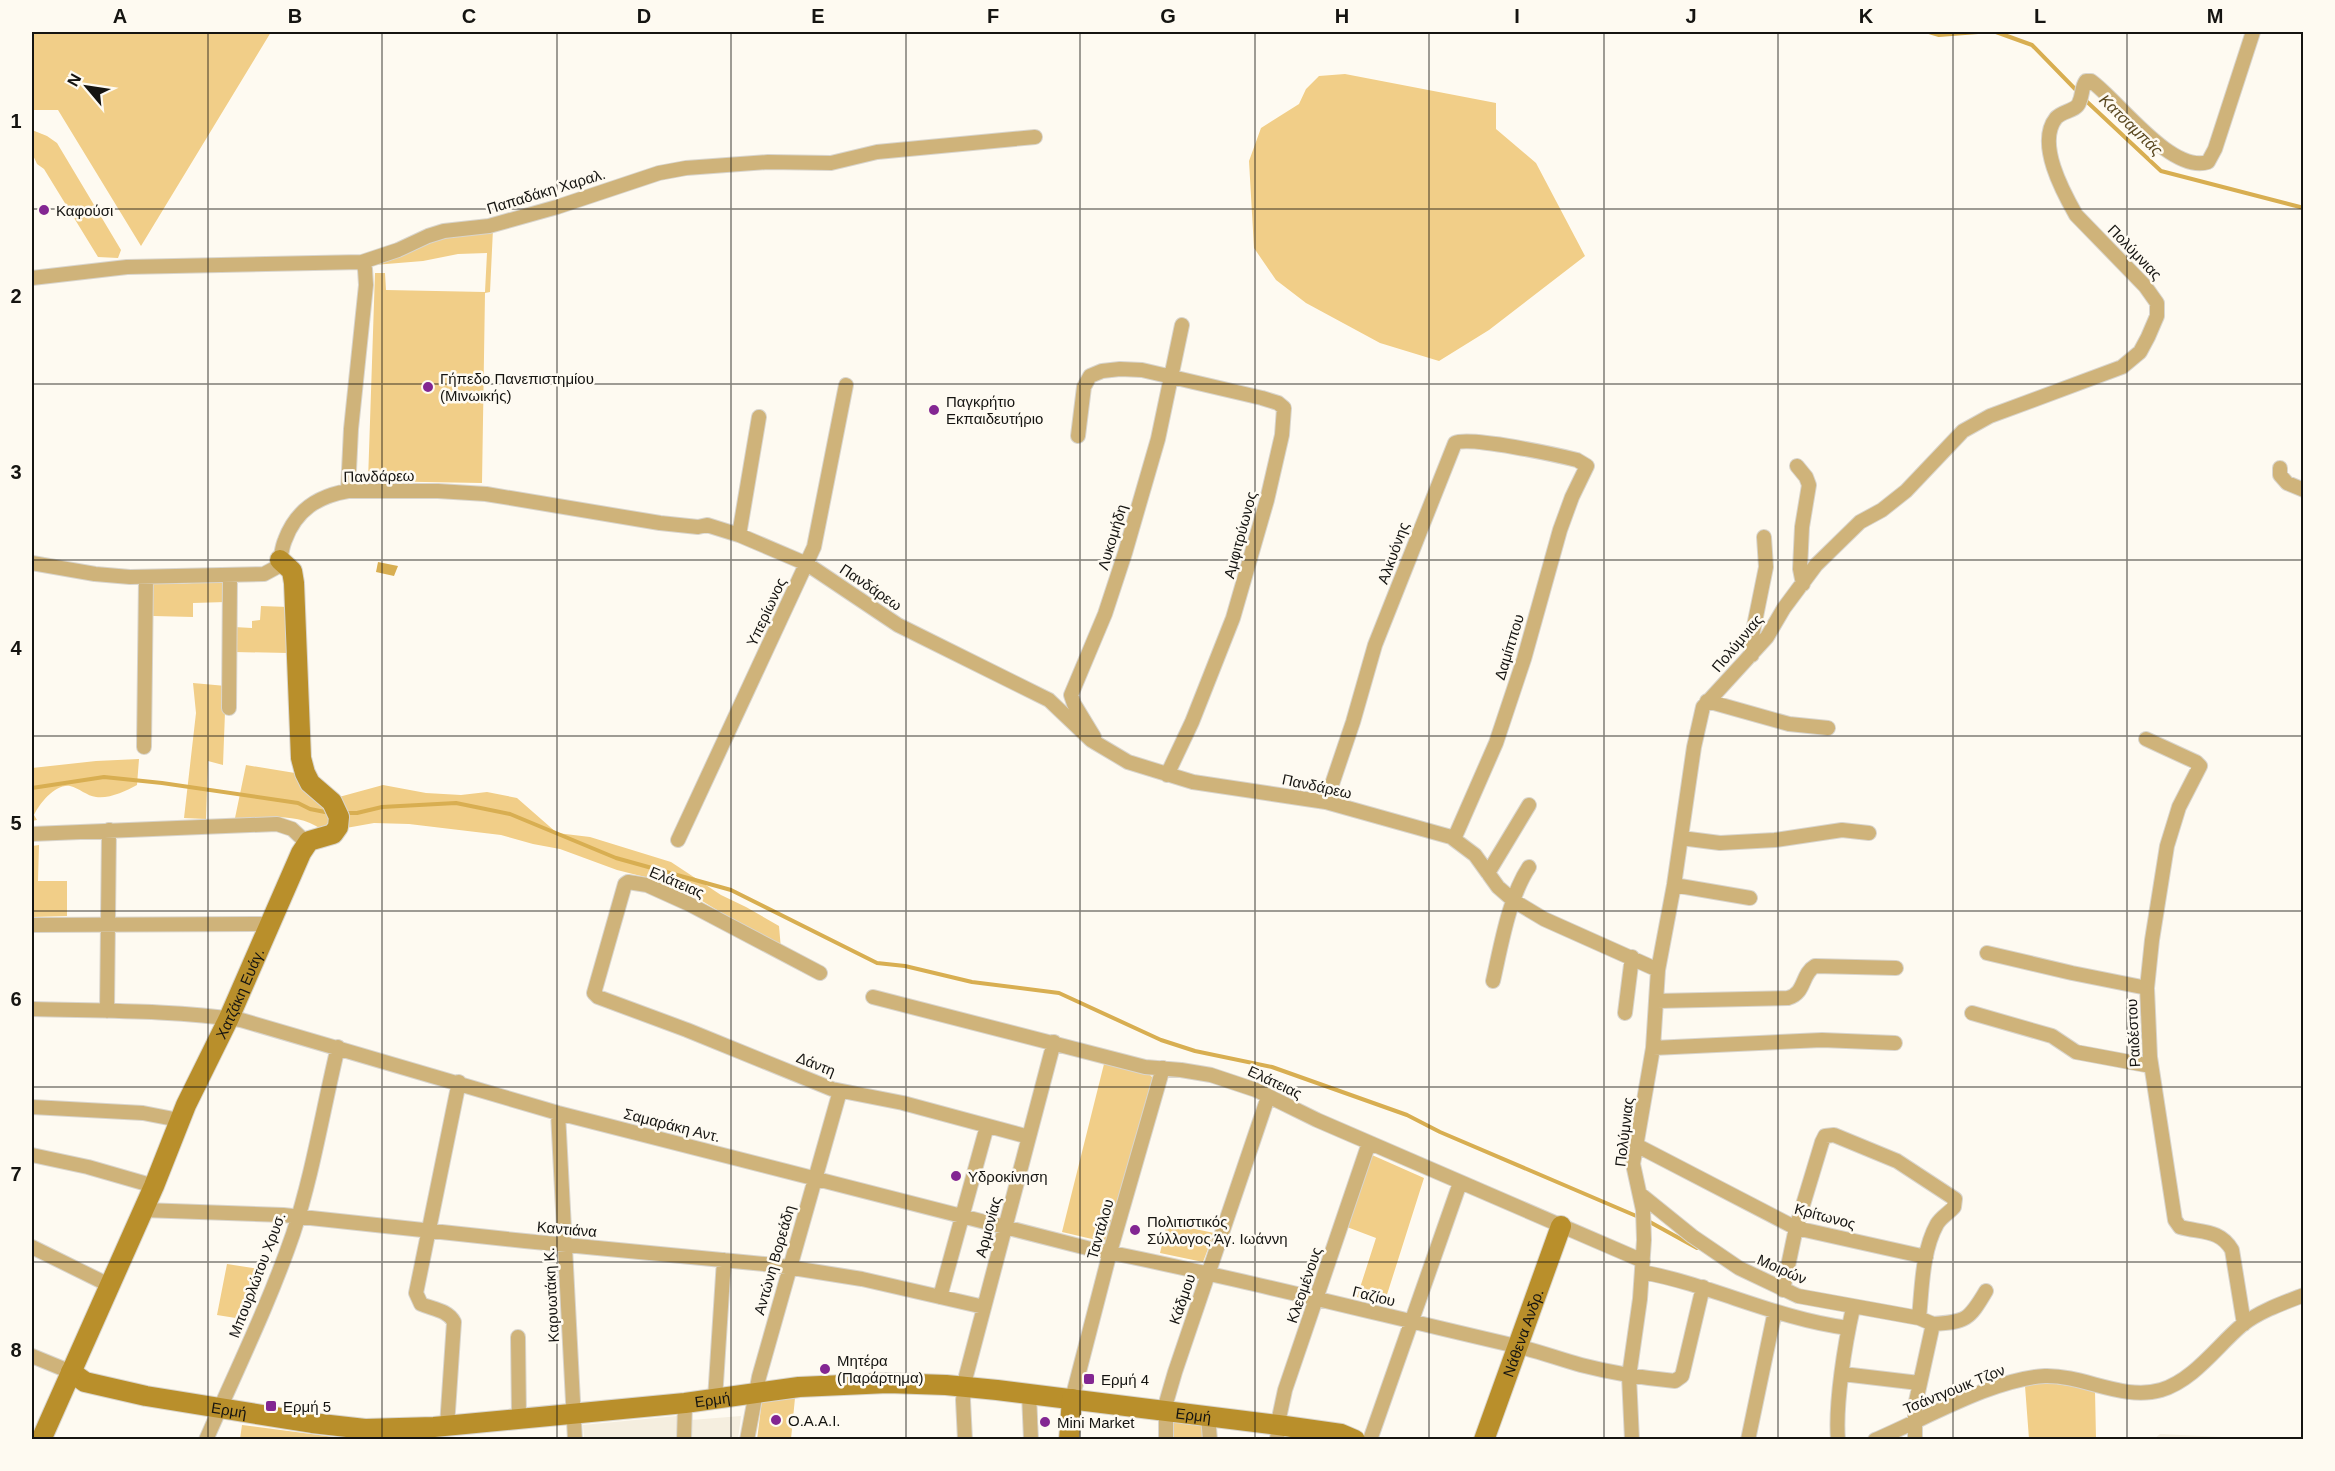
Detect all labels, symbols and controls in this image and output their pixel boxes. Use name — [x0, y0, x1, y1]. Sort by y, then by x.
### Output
text: A — [113, 5, 127, 27]
text: B — [288, 5, 302, 27]
text: C — [462, 5, 476, 27]
text: D — [637, 5, 651, 27]
text: E — [811, 5, 825, 27]
text: F — [987, 5, 999, 27]
text: G — [1160, 5, 1176, 27]
text: H — [1335, 5, 1349, 27]
text: I — [1514, 5, 1520, 27]
text: J — [1685, 5, 1697, 27]
text: K — [1859, 5, 1874, 27]
text: L — [2034, 5, 2046, 27]
text: M — [2207, 5, 2223, 27]
north arrow — [57, 57, 117, 117]
text: N — [64, 71, 85, 89]
water label: Κατσαμπάς — [2096, 91, 2166, 159]
text: 1 — [10, 110, 22, 132]
street label: Παπαδάκη Χαραλ. — [485, 165, 607, 217]
place label: Καφούσι — [56, 202, 113, 219]
marker: Καφούσι — [37, 203, 51, 217]
street label: Πολύμνιας — [2105, 221, 2165, 283]
text: 2 — [10, 285, 22, 307]
place label: Γήπεδο Πανεπιστημίου (Μινωικής) — [440, 370, 594, 404]
marker: Γήπεδο Πανεπιστημίου (Μινωικής) — [421, 380, 435, 394]
place label: Παγκρήτιο Εκπαιδευτήριο — [946, 393, 1043, 427]
marker: Παγκρήτιο Εκπαιδευτήριο — [927, 403, 941, 417]
text: 3 — [10, 461, 22, 483]
street label: Πανδάρεω — [343, 467, 415, 485]
street label: Αμφιτρύωνος — [1220, 490, 1260, 580]
street label: Λυκομήδη — [1094, 502, 1130, 572]
street label: Αλκυόνης — [1374, 520, 1412, 586]
street label: Πανδάρεω — [837, 560, 905, 614]
street label: Υπερίωνος — [743, 575, 789, 649]
street label: Πολύμνιας — [1708, 611, 1766, 675]
street label: Δαμίππου — [1491, 612, 1527, 682]
text: 4 — [10, 637, 22, 659]
street label: Πανδάρεω — [1281, 770, 1354, 802]
text: 5 — [10, 812, 22, 834]
street label: Ελάτειας — [647, 863, 707, 901]
street label: Χατζάκη Ευάγ. — [212, 945, 267, 1041]
text: 6 — [10, 988, 22, 1010]
street label: Ραιδέστου — [2123, 998, 2143, 1068]
street label: Δάντη — [794, 1049, 838, 1079]
street label: Ελάτειας — [1245, 1062, 1305, 1102]
street label: Πολύμνιας — [1611, 1096, 1637, 1168]
street label: Σαμαράκη Αντ. — [622, 1105, 722, 1145]
text: 7 — [10, 1163, 22, 1185]
place label: Υδροκίνηση — [968, 1168, 1048, 1185]
marker: Υδροκίνηση — [949, 1169, 963, 1183]
street label: Αρμονίας — [972, 1195, 1004, 1259]
street label: Ταντάλου — [1083, 1197, 1117, 1261]
street label: Κρίτωνος — [1793, 1200, 1857, 1232]
street label: Αντώνη Βορεάδη — [750, 1203, 798, 1317]
street label: Μπουρλώτου Χρυσ. — [225, 1210, 289, 1340]
place label: Πολιτιστικός Σύλλογος Άγ. Ιωάννη — [1147, 1213, 1287, 1247]
street label: Καντιάνα — [536, 1218, 598, 1240]
marker: Πολιτιστικός Σύλλογος Άγ. Ιωάννη — [1128, 1223, 1142, 1237]
street label: Κλεομένους — [1283, 1245, 1325, 1325]
street label: Καρυωτάκη Κ. — [540, 1247, 562, 1343]
street label: Μοιρών — [1755, 1251, 1809, 1287]
street label: Κάδμου — [1165, 1272, 1199, 1326]
street label: Γαζίου — [1351, 1282, 1397, 1310]
street label: Νάθενα Ανδρ. — [1499, 1286, 1546, 1379]
text: 8 — [10, 1339, 22, 1361]
place label: Μητέρα (Παράρτημα) — [837, 1352, 924, 1386]
street label: Τσάντγουικ Τζον — [1901, 1361, 2007, 1417]
marker: Μητέρα (Παράρτημα) — [818, 1362, 832, 1376]
place label: Ερμή 4 — [1101, 1371, 1149, 1388]
marker: Ερμή 4 — [1082, 1372, 1096, 1386]
street label: Ερμή — [693, 1388, 731, 1410]
street label: Ερμή — [210, 1398, 248, 1421]
place label: Ερμή 5 — [283, 1398, 331, 1415]
marker: Ερμή 5 — [264, 1399, 278, 1413]
street label: Ερμή — [1175, 1404, 1212, 1425]
place label: Ο.Α.Α.Ι. — [788, 1412, 841, 1429]
marker: Ο.Α.Α.Ι. — [769, 1413, 783, 1427]
place label: Mini Market — [1057, 1414, 1135, 1431]
marker: Mini Market — [1038, 1415, 1052, 1429]

